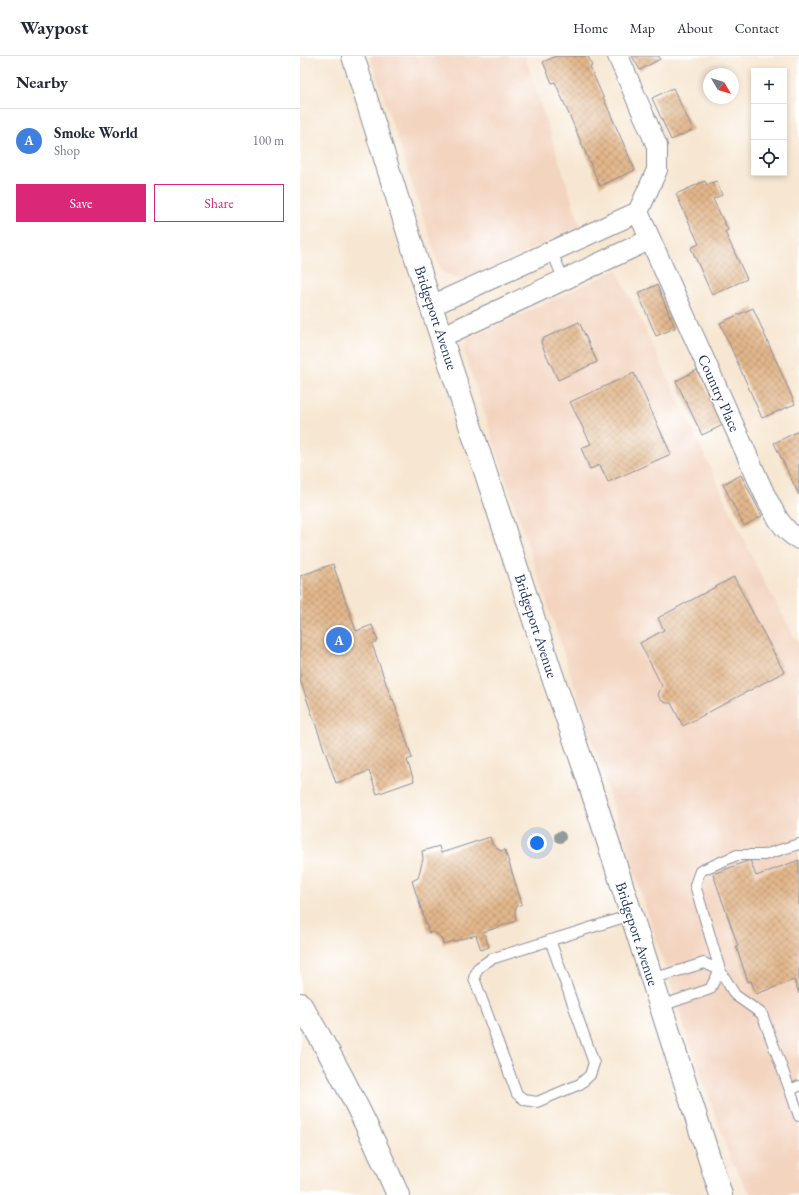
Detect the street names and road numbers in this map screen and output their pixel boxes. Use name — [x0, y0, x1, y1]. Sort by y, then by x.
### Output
street label: Bridgeport Avenue — [411, 263, 462, 372]
street label: Country Place — [694, 351, 745, 435]
street label: Bridgeport Avenue — [511, 571, 562, 680]
street label: Bridgeport Avenue — [612, 879, 663, 988]

